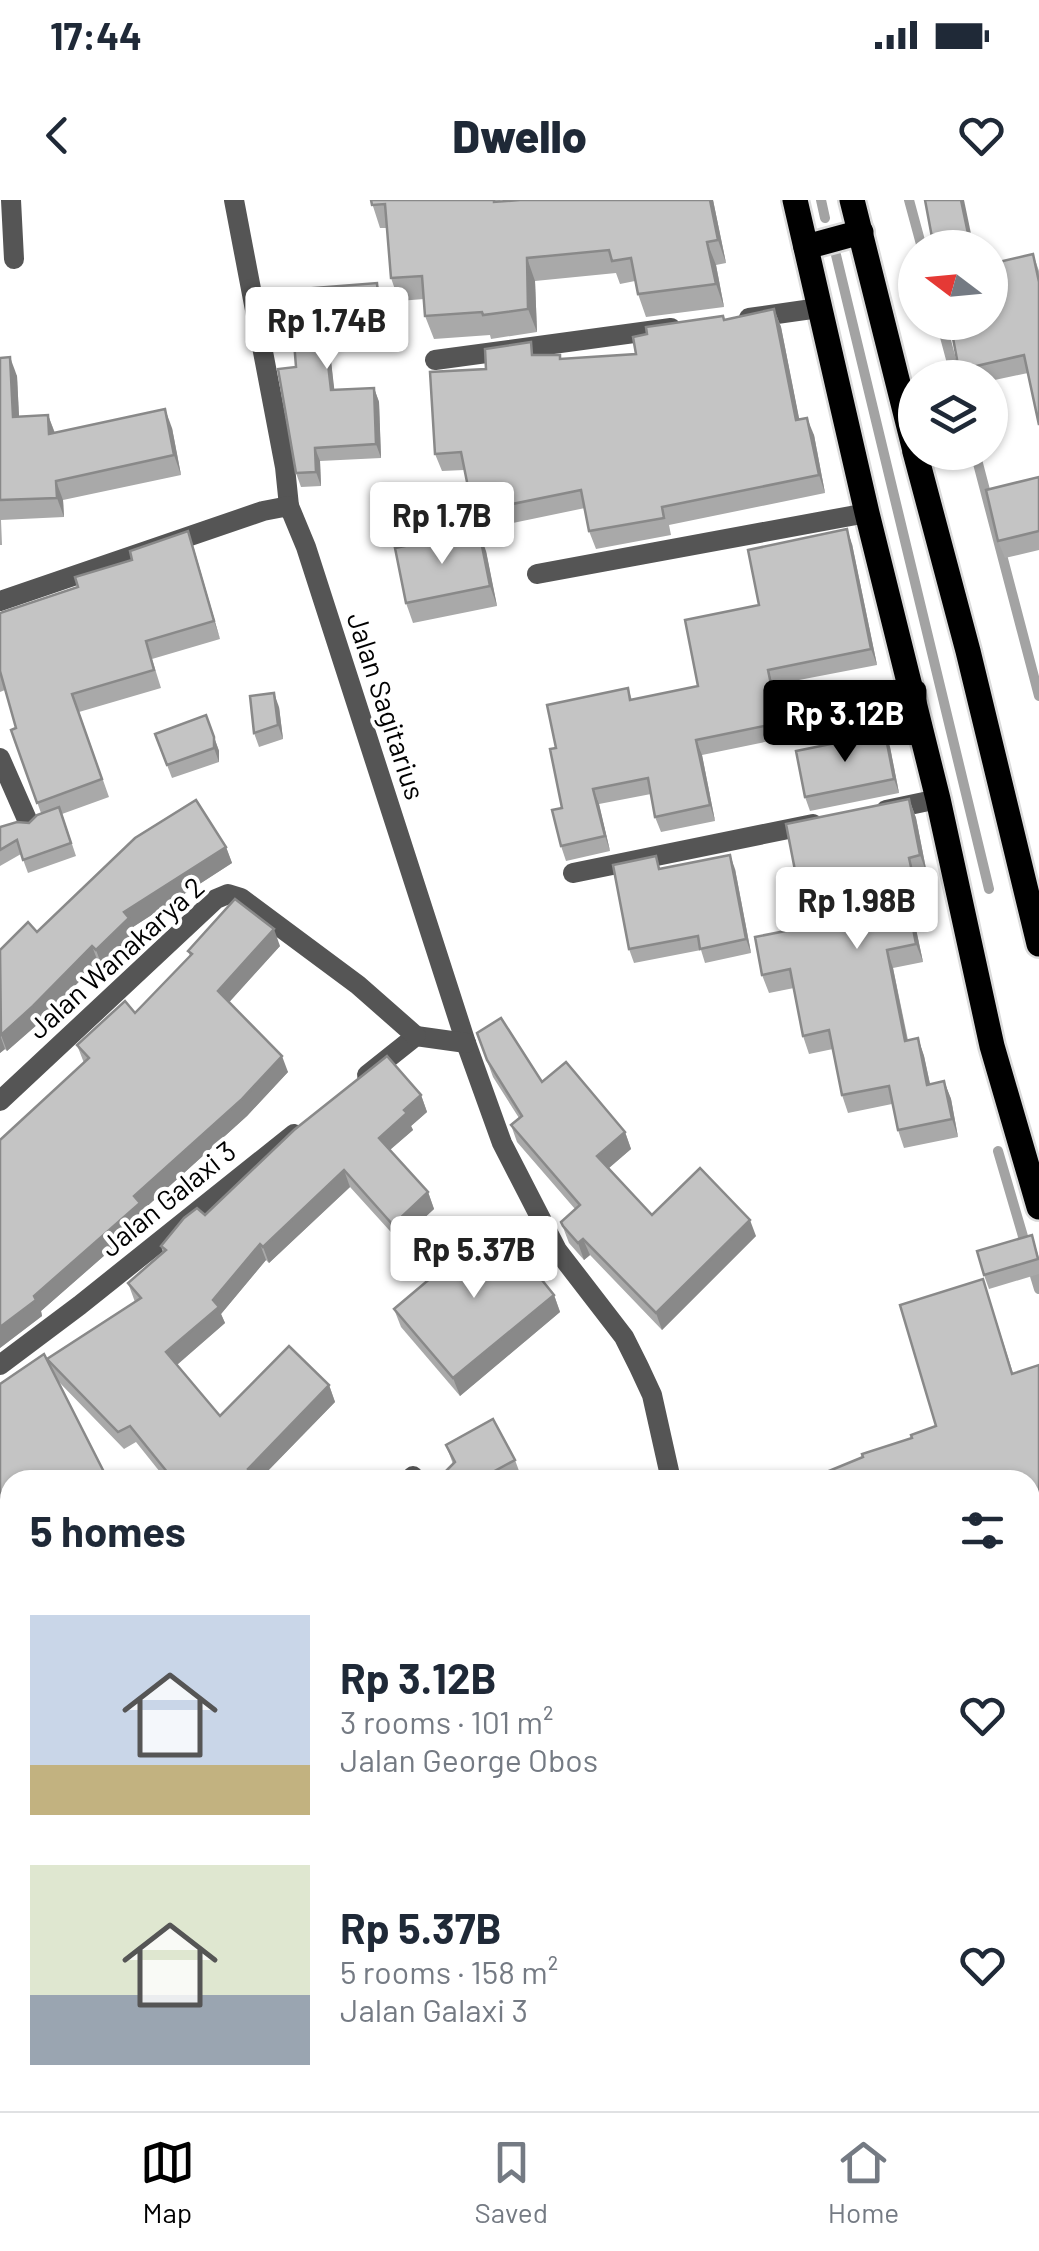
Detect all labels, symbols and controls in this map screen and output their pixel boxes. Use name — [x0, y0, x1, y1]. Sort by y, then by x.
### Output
text: 17:44 — [50, 12, 142, 58]
icon: back — [30, 108, 85, 163]
text: Dwello — [452, 108, 587, 162]
icon: heart — [954, 108, 1009, 163]
north arrow — [898, 230, 1008, 340]
map controls — [898, 230, 1008, 470]
pin: Rp 1.74B — [224, 287, 430, 372]
text: Rp 1.74B — [267, 300, 387, 338]
button: layers — [898, 360, 1008, 470]
pin: Rp 1.7B — [350, 482, 534, 567]
text: Rp 1.7B — [392, 495, 492, 533]
street label: Jalan Sagitarius — [341, 608, 433, 804]
pin: Rp 3.12B — [742, 680, 948, 765]
text: Rp 3.12B — [785, 693, 905, 731]
pin: Rp 1.98B — [754, 867, 960, 952]
street label: Jalan Wanakarya 2 — [20, 869, 210, 1045]
text: Rp 1.98B — [798, 880, 916, 918]
street label: Jalan Galaxi 3 — [93, 1133, 242, 1263]
pin: Rp 5.37B — [371, 1216, 577, 1301]
text: Rp 5.37B — [412, 1229, 536, 1267]
icon: filters — [955, 1503, 1010, 1558]
text: 5 homes — [30, 1505, 186, 1555]
text: Rp 3.12B — [340, 1652, 497, 1702]
icon: home — [110, 1655, 230, 1775]
icon: heart — [955, 1688, 1010, 1743]
text: 3 rooms · 101 m² — [340, 1702, 554, 1740]
text: Jalan George Obos — [340, 1740, 598, 1778]
text: Rp 5.37B — [340, 1902, 502, 1952]
icon: home — [110, 1905, 230, 2025]
icon: heart — [955, 1938, 1010, 1993]
text: 5 rooms · 158 m² — [340, 1952, 558, 1990]
text: Jalan Galaxi 3 — [340, 1990, 528, 2028]
tab: Map — [140, 2135, 195, 2229]
tab: Saved — [475, 2135, 548, 2229]
tab: Home — [828, 2135, 899, 2229]

